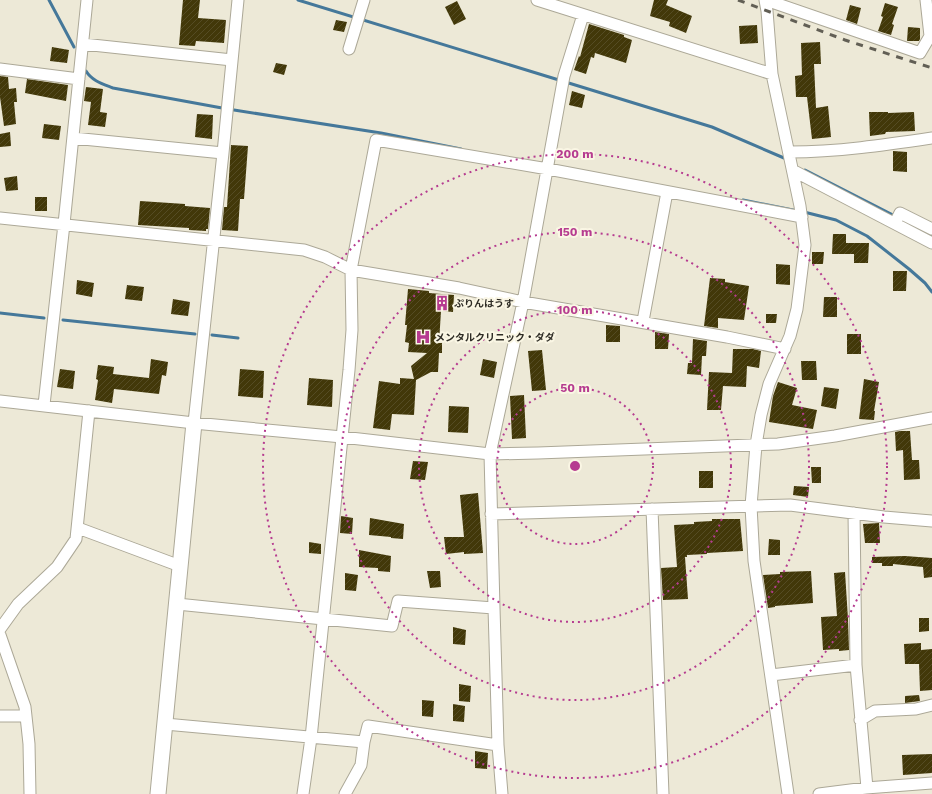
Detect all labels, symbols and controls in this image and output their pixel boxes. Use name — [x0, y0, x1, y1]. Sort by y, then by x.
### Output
text: 200 m — [556, 147, 594, 161]
text: 150 m — [558, 225, 592, 239]
building icon: ぷりんはうす — [433, 294, 451, 312]
place label: ぷりんはうす — [454, 298, 514, 309]
text: 100 m — [557, 303, 593, 317]
hospital icon: メンタルクリニック・ダダ — [414, 328, 432, 346]
place label: メンタルクリニック・ダダ — [435, 332, 555, 343]
text: 50 m — [560, 381, 590, 395]
centre of rings — [568, 459, 582, 473]

